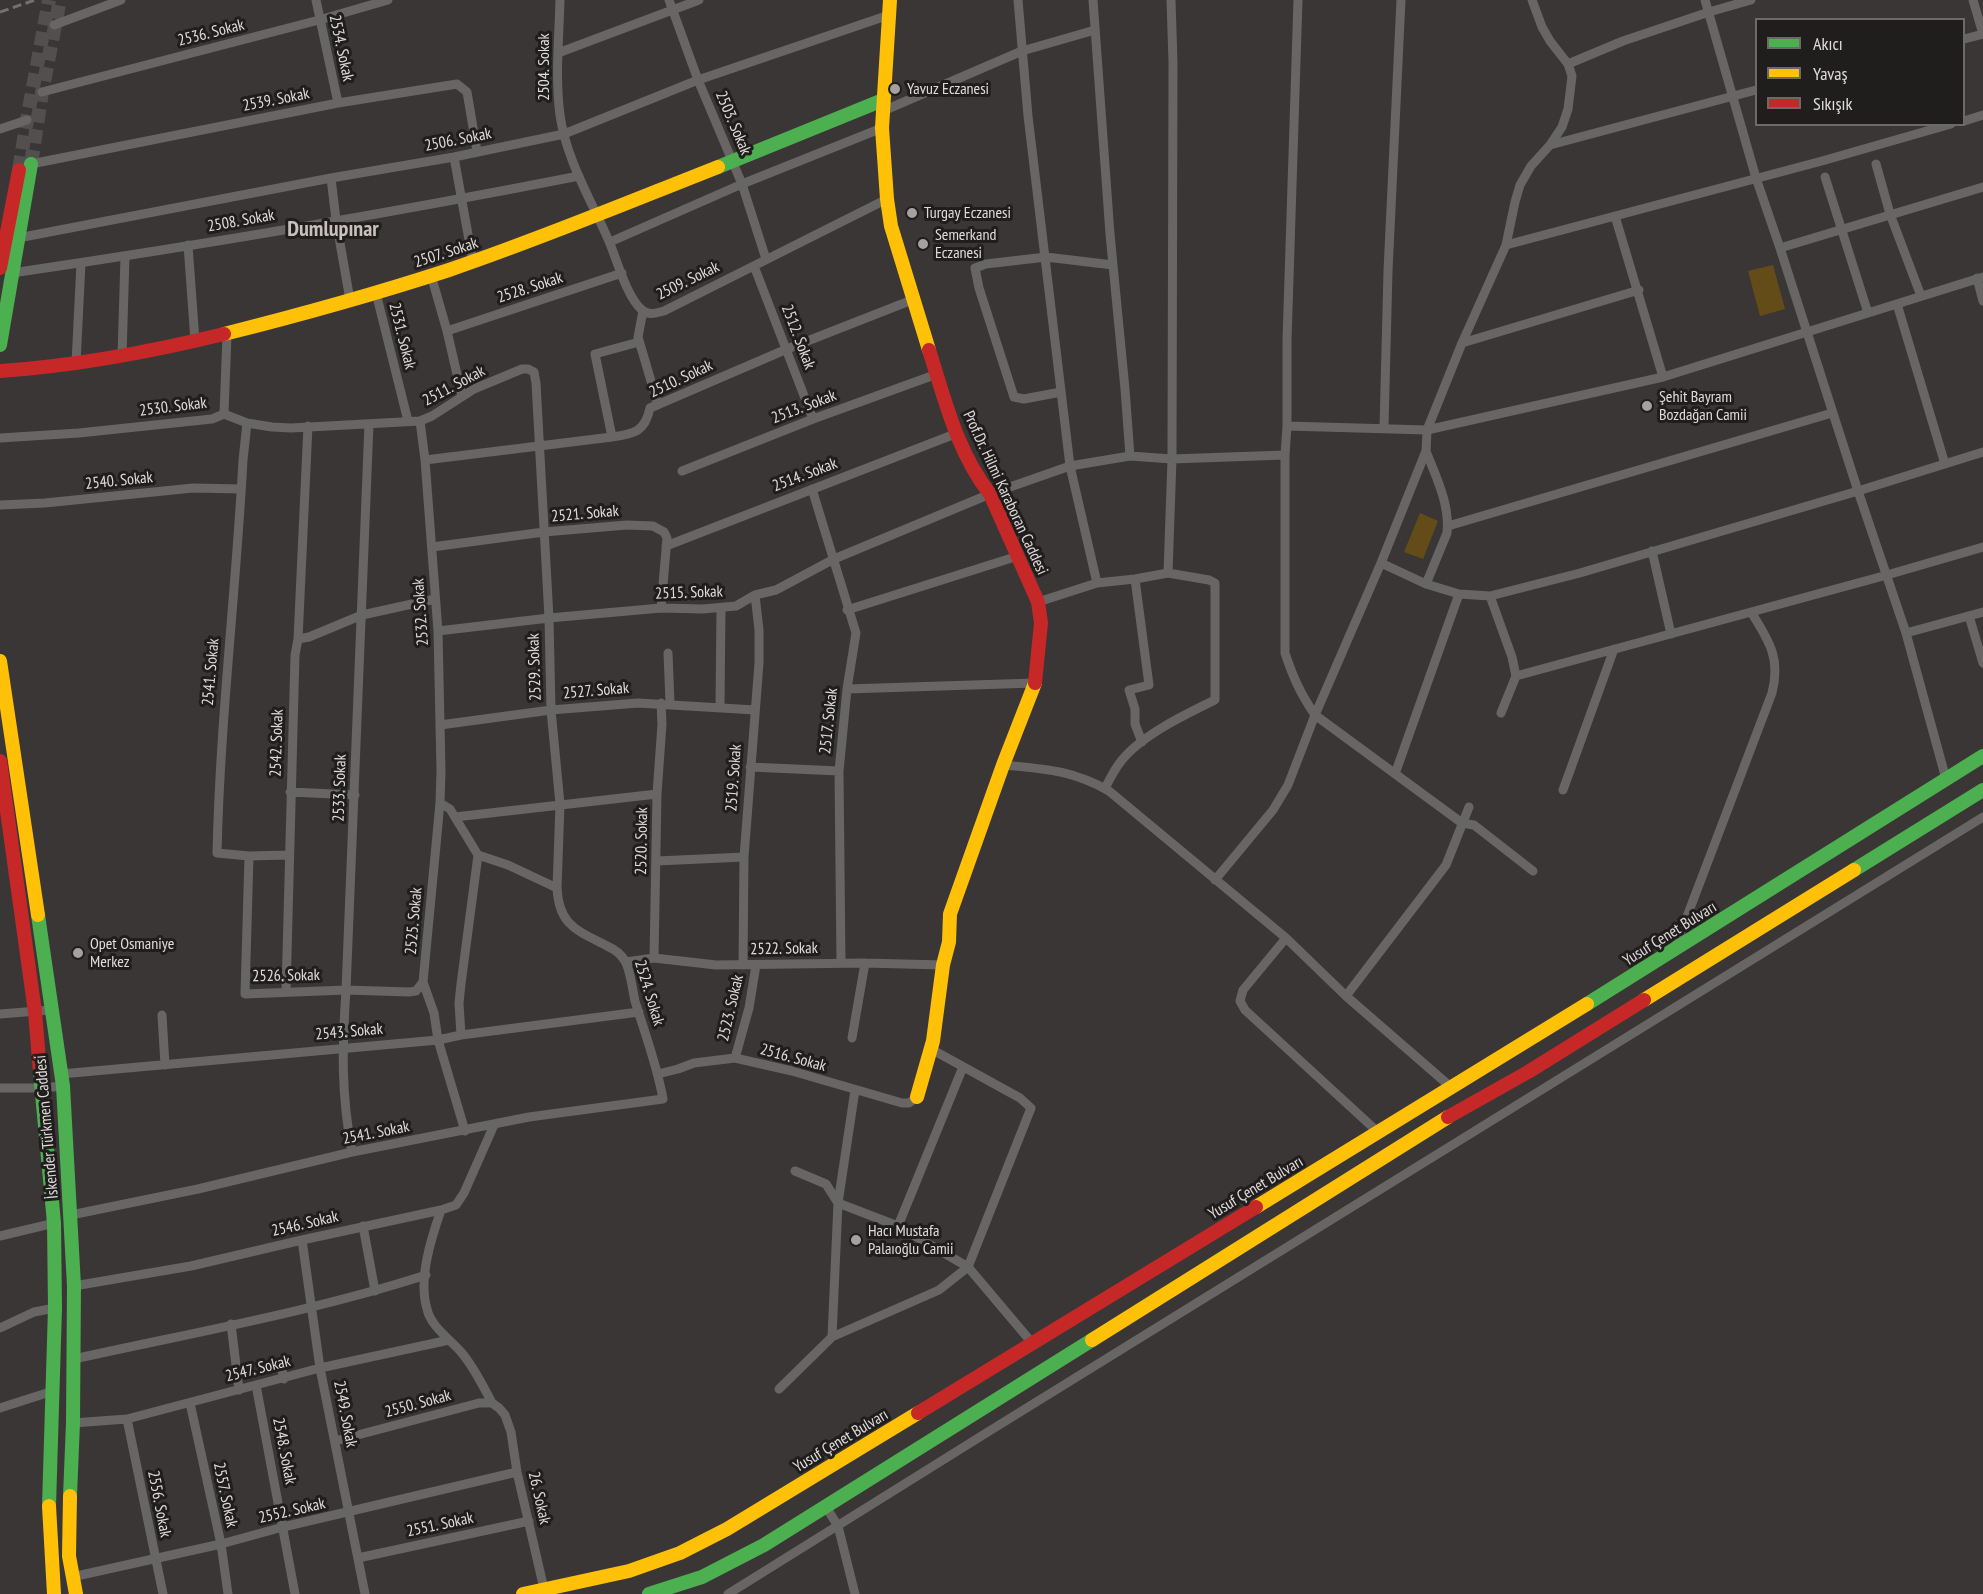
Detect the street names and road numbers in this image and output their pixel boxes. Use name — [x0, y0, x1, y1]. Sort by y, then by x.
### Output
street label: 2534. Sokak — [325, 13, 357, 83]
street label: 2536. Sokak — [176, 16, 246, 50]
street label: 2504. Sokak — [534, 33, 554, 101]
street label: 2539. Sokak — [241, 84, 311, 116]
street label: 2503. Sokak — [711, 88, 755, 158]
street label: 2506. Sokak — [423, 124, 493, 156]
street label: 2508. Sokak — [206, 206, 276, 236]
street label: 2507. Sokak — [412, 234, 480, 272]
street label: 2509. Sokak — [653, 258, 723, 304]
street label: 2528. Sokak — [495, 268, 565, 308]
street label: 2531. Sokak — [385, 301, 419, 371]
street label: 2512. Sokak — [777, 302, 819, 372]
street label: 2510. Sokak — [646, 356, 716, 402]
street label: 2511. Sokak — [420, 362, 488, 410]
street label: 2513. Sokak — [769, 386, 839, 428]
street label: 2530. Sokak — [138, 393, 208, 421]
street label: Prof.Dr. Hilmi Karaboran Caddesi — [959, 408, 1051, 578]
street label: 2514. Sokak — [770, 454, 840, 496]
street label: 2540. Sokak — [84, 468, 154, 494]
street label: 2521. Sokak — [550, 501, 620, 527]
street label: 2532. Sokak — [409, 578, 433, 646]
street label: 2515. Sokak — [655, 582, 723, 604]
street label: 2529. Sokak — [524, 633, 546, 701]
street label: 2541. Sokak — [198, 637, 224, 707]
street label: 2527. Sokak — [562, 679, 630, 703]
street label: 2517. Sokak — [816, 687, 842, 755]
street label: 2542. Sokak — [266, 709, 288, 777]
street label: 2519. Sokak — [722, 744, 746, 812]
street label: 2533. Sokak — [329, 754, 351, 822]
street label: 2520. Sokak — [632, 807, 652, 875]
street label: 2525. Sokak — [401, 886, 427, 956]
street label: Yusuf Çenet Bulvarı — [1620, 898, 1720, 970]
street label: 2522. Sokak — [750, 939, 818, 959]
street label: 2524. Sokak — [630, 958, 668, 1028]
street label: 2526. Sokak — [252, 966, 320, 986]
street label: 2523. Sokak — [714, 973, 748, 1043]
street label: 2543. Sokak — [314, 1019, 384, 1045]
street label: 2516. Sokak — [758, 1040, 828, 1076]
street label: İskender Türkmen Caddesi — [31, 1054, 63, 1200]
street label: 2541. Sokak — [341, 1117, 411, 1149]
street label: Yusuf Çenet Bulvarı — [1205, 1152, 1307, 1224]
street label: 2546. Sokak — [270, 1207, 340, 1241]
street label: 2547. Sokak — [224, 1352, 292, 1386]
street label: 2549. Sokak — [329, 1379, 361, 1449]
street label: 2550. Sokak — [383, 1386, 453, 1422]
street label: Yusuf Çenet Bulvarı — [790, 1405, 892, 1477]
street label: 2548. Sokak — [268, 1416, 300, 1486]
street label: 2557. Sokak — [209, 1461, 241, 1529]
street label: 2556. Sokak — [143, 1469, 175, 1539]
street label: 26. Sokak — [524, 1470, 554, 1526]
street label: 2552. Sokak — [257, 1494, 327, 1528]
street label: 2551. Sokak — [405, 1509, 475, 1541]

